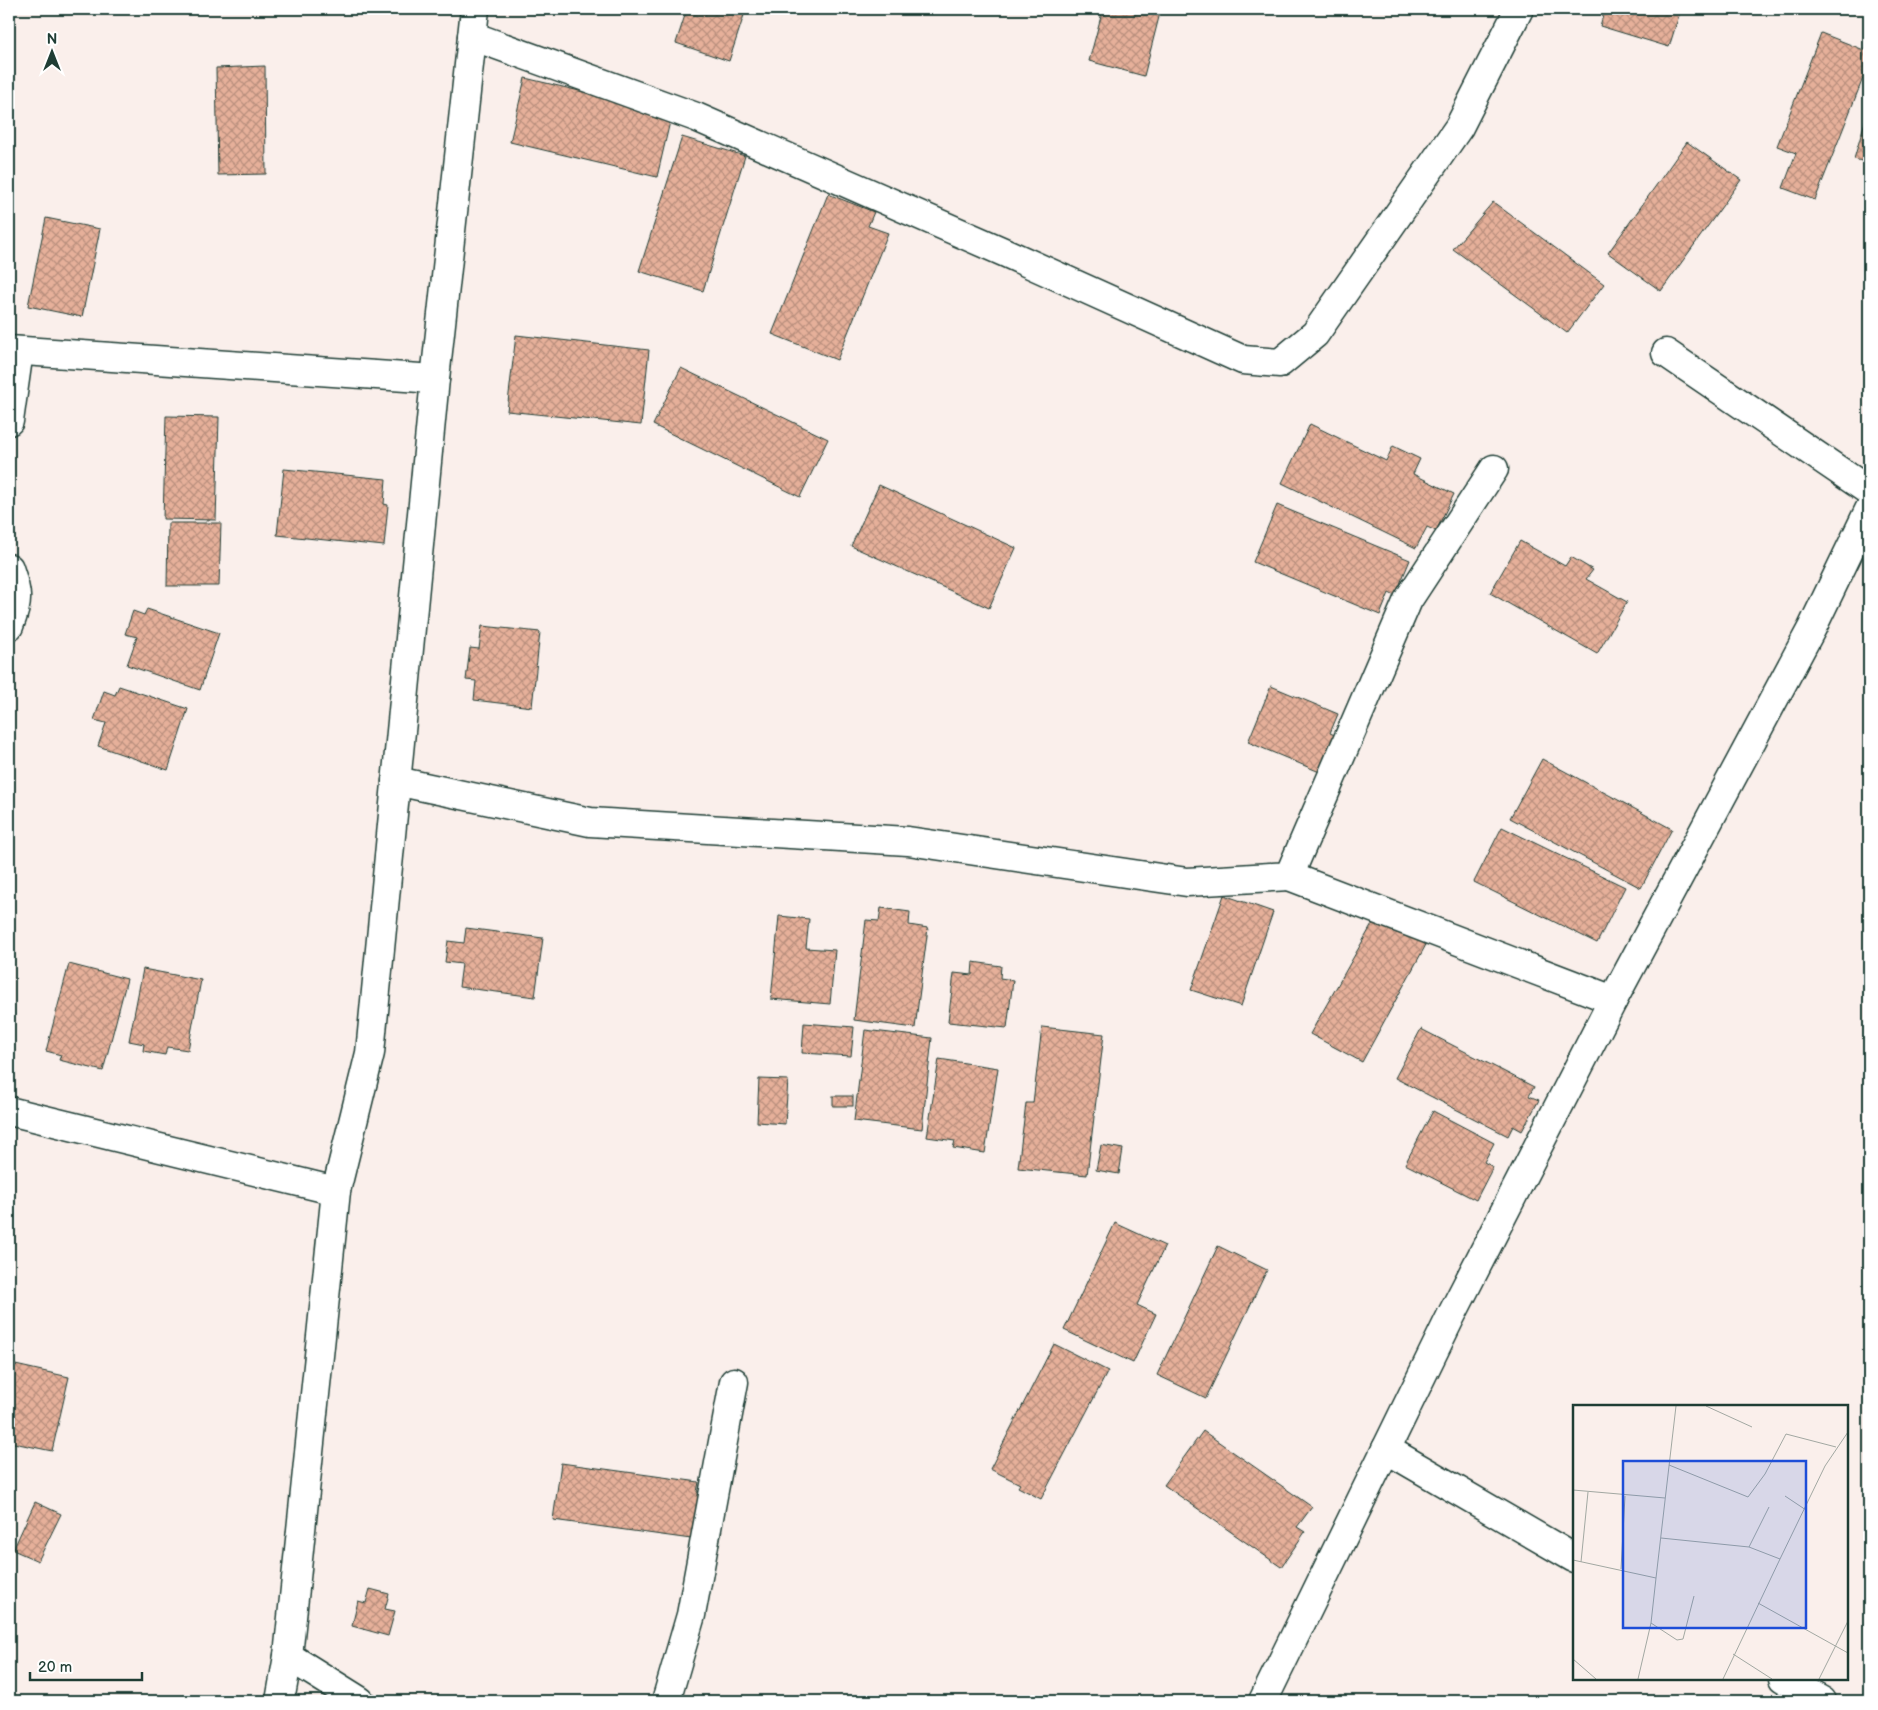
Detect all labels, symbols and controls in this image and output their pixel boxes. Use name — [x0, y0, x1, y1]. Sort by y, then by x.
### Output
north arrow — [28, 28, 78, 78]
text: N — [47, 31, 57, 48]
inset map — [1573, 1405, 1848, 1680]
scale bar — [30, 1650, 142, 1682]
text: 20 m — [38, 1658, 72, 1677]

